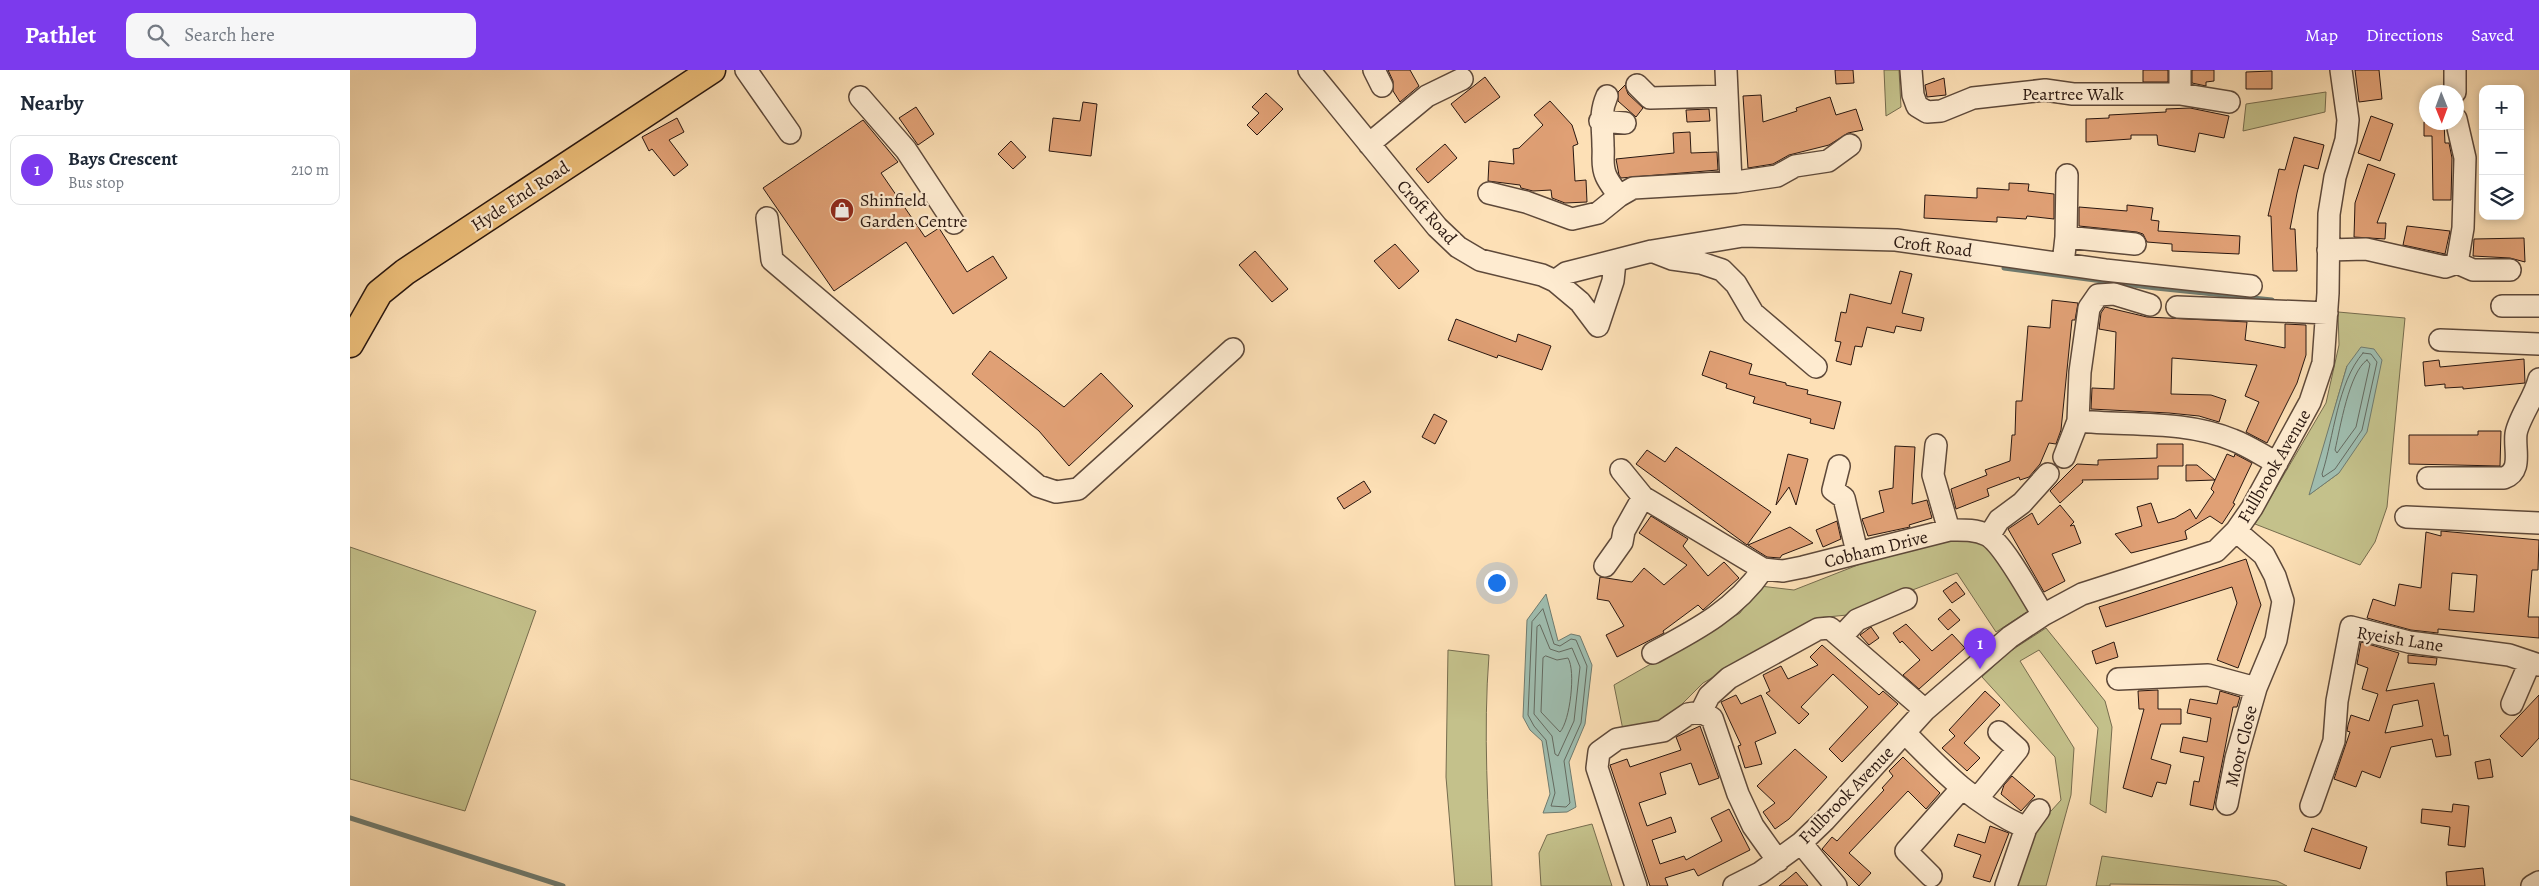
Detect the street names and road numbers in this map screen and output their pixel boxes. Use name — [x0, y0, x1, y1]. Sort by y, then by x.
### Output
street label: Peartree Walk — [2022, 82, 2124, 106]
street label: Hyde End Road — [466, 155, 574, 237]
street label: Croft Road — [1392, 174, 1463, 250]
street label: Croft Road — [1892, 229, 1974, 263]
street label: Fullbrook Avenue — [2232, 405, 2316, 527]
street label: Cobham Drive — [1822, 525, 1930, 573]
street label: Ryeish Lane — [2355, 620, 2445, 658]
street label: Moor Close — [2219, 703, 2263, 789]
street label: Fullbrook Avenue — [1793, 741, 1899, 849]

